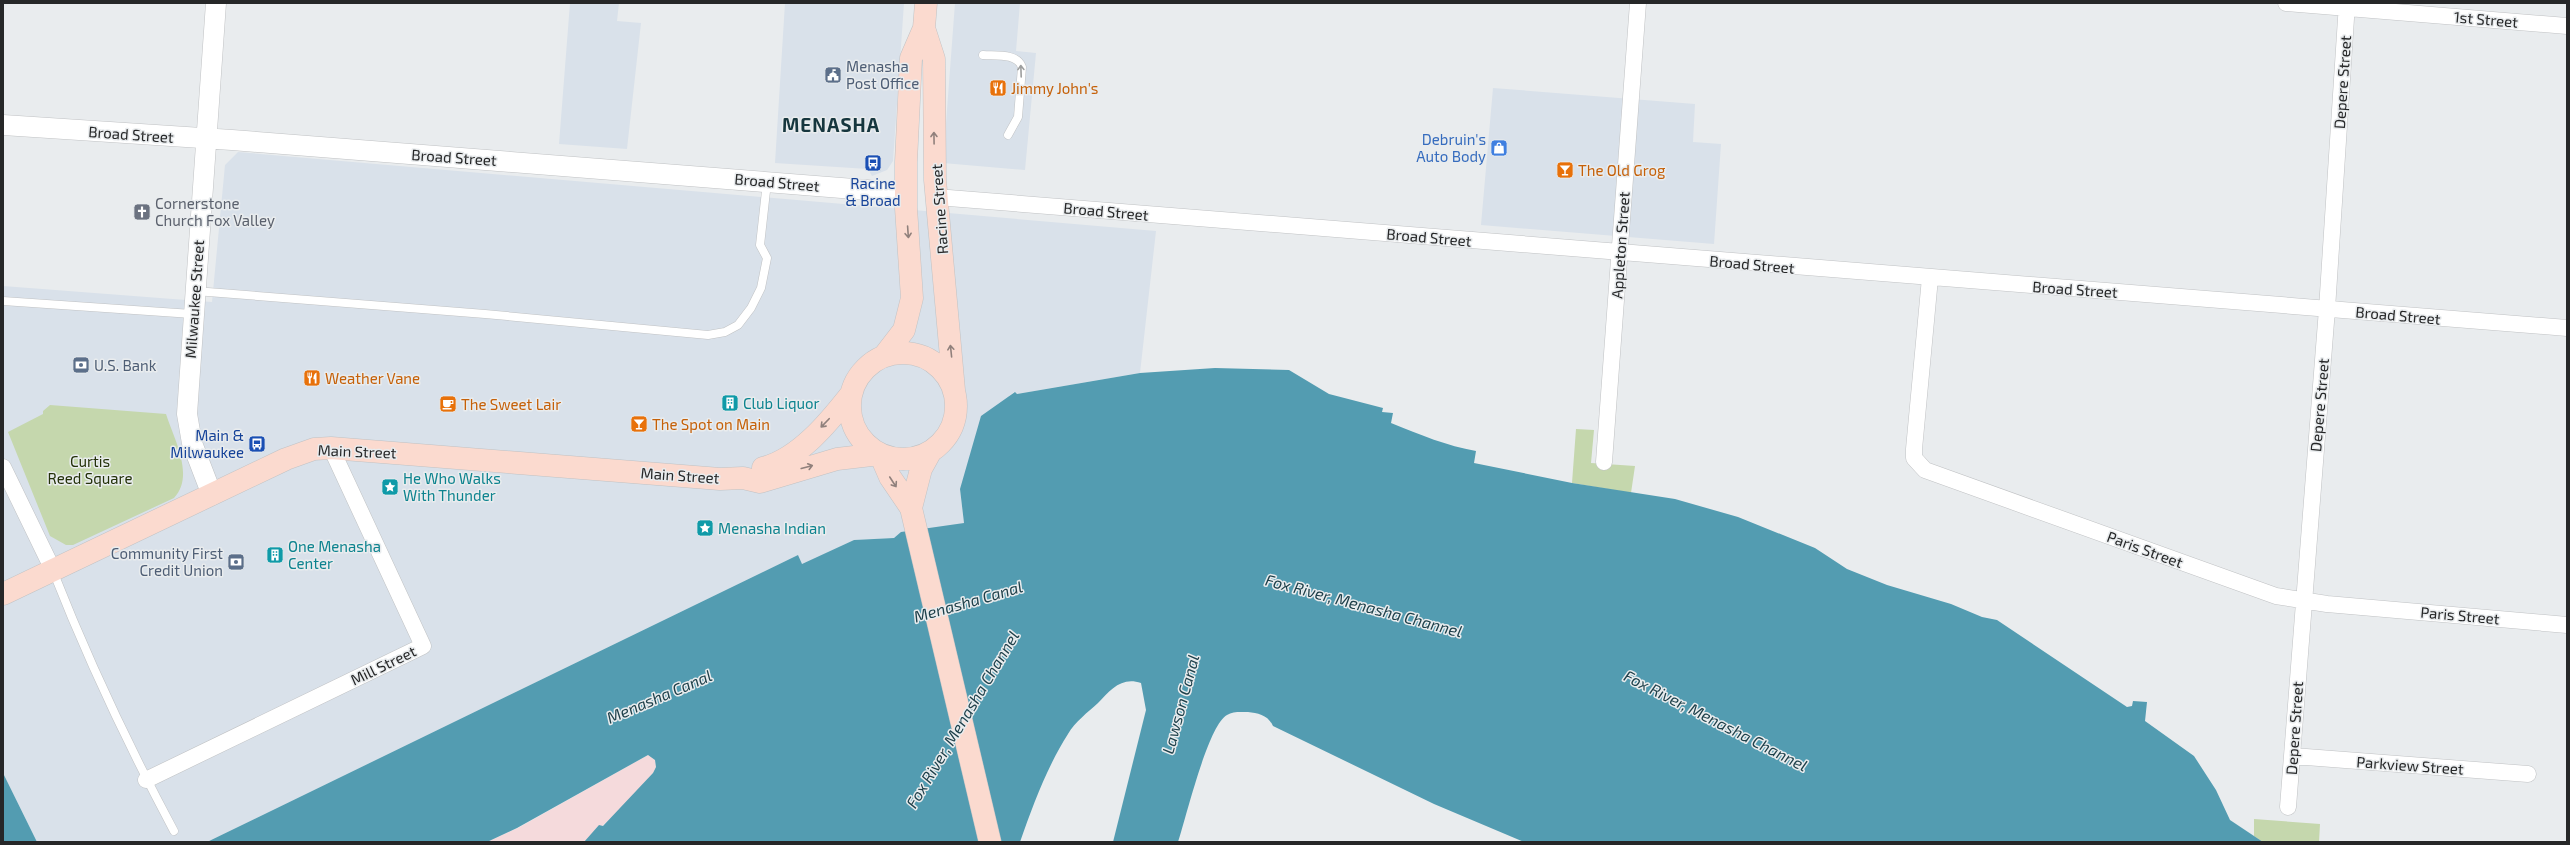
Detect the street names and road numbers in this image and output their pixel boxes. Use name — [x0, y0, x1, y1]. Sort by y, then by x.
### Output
street label: 1st Street — [2453, 7, 2519, 31]
street label: Depere Street — [2330, 34, 2354, 129]
street label: Broad Street — [88, 122, 175, 146]
street label: Broad Street — [411, 145, 498, 169]
street label: Racine Street — [927, 163, 951, 255]
street label: Broad Street — [734, 169, 821, 195]
street label: Appleton Street — [1607, 191, 1633, 299]
street label: Broad Street — [1063, 198, 1150, 224]
street label: Broad Street — [1386, 224, 1473, 250]
street label: Milwaukee Street — [181, 239, 207, 359]
street label: Broad Street — [1709, 251, 1796, 277]
street label: Broad Street — [2032, 277, 2119, 301]
street label: Broad Street — [2355, 302, 2442, 328]
street label: Depere Street — [2306, 357, 2332, 452]
street label: Main Street — [317, 441, 397, 461]
street label: Main Street — [640, 463, 720, 487]
street label: Paris Street — [2105, 527, 2186, 571]
street label: Paris Street — [2420, 603, 2501, 627]
street label: Mill Street — [347, 641, 419, 689]
street label: Depere Street — [2282, 680, 2306, 775]
street label: Parkview Street — [2356, 752, 2465, 778]

